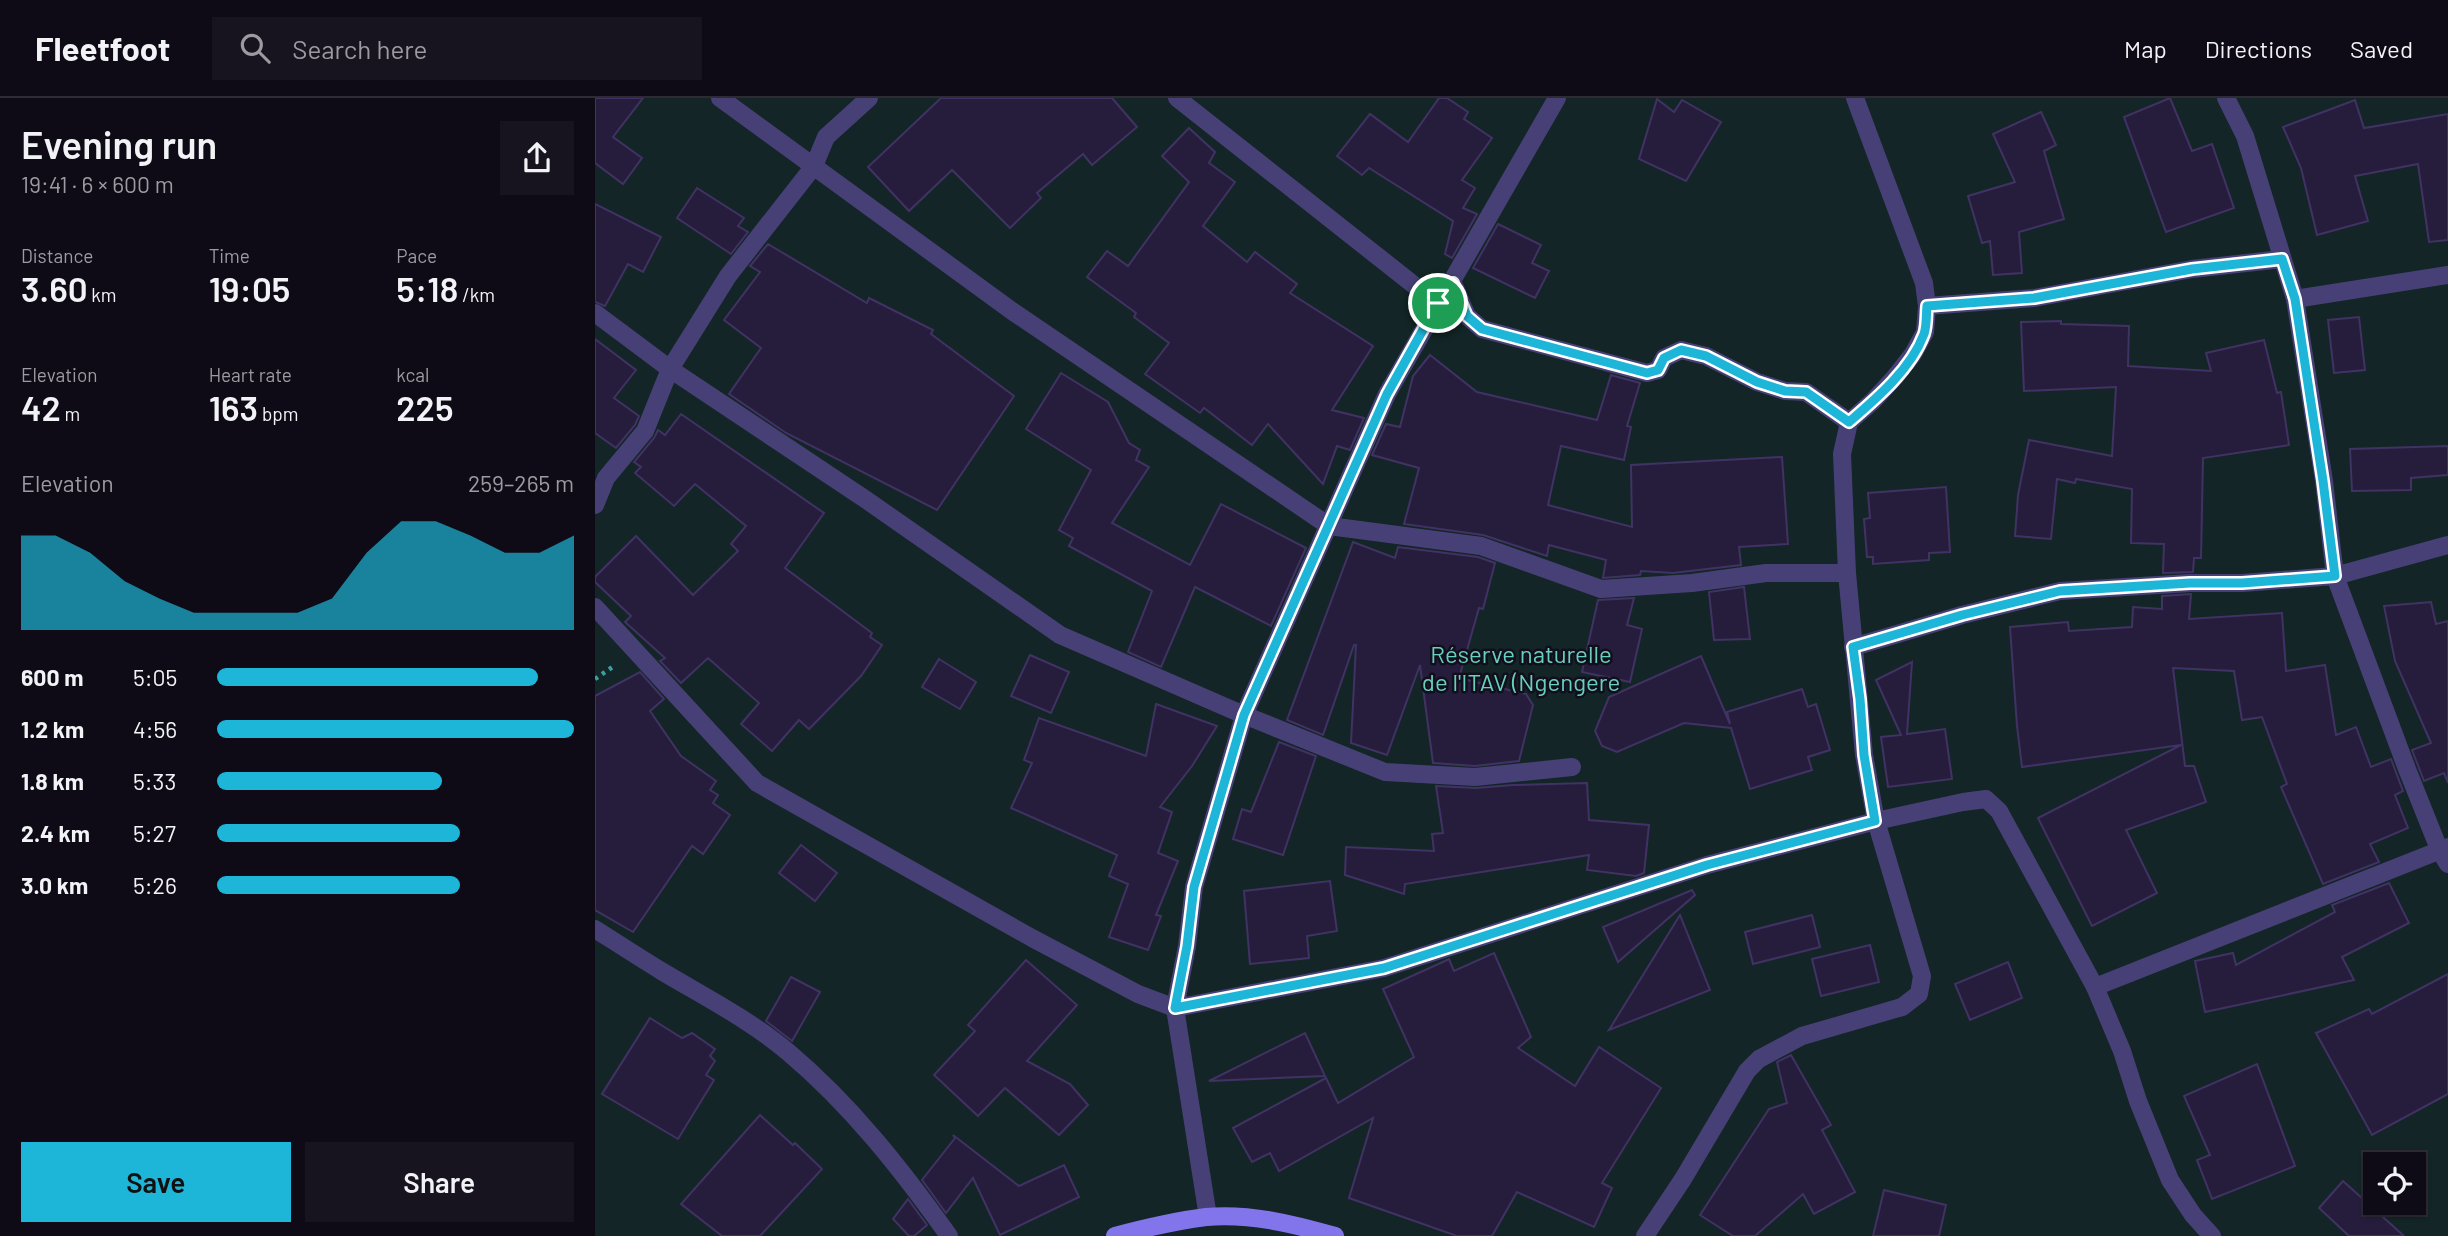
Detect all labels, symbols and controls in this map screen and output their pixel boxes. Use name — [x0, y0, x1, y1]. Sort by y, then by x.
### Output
search box — [212, 17, 702, 80]
text: Fleetfoot — [35, 28, 170, 68]
icon: search — [236, 29, 274, 67]
text: Search here — [292, 33, 427, 64]
text: Map — [2124, 34, 2167, 63]
text: Directions — [2205, 34, 2312, 63]
text: Saved — [2350, 34, 2413, 63]
text: Evening run — [21, 121, 217, 167]
button: share — [500, 121, 574, 195]
text: 19:41 · 6 × 600 m — [21, 170, 174, 198]
text: Distance — [21, 244, 93, 267]
text: Time — [209, 244, 250, 267]
text: Pace — [396, 244, 437, 267]
text: 3.60 — [21, 267, 88, 309]
text: 19:05 — [209, 267, 290, 309]
text: 5:18 — [396, 267, 458, 309]
pin — [1408, 273, 1468, 333]
text: km — [88, 283, 117, 306]
text: /km — [458, 283, 495, 306]
icon: arrive — [1419, 284, 1457, 322]
text: Elevation — [21, 363, 98, 386]
text: Heart rate — [209, 363, 292, 386]
text: kcal — [396, 363, 429, 386]
text: 42 — [21, 386, 61, 428]
text: 163 — [209, 386, 258, 428]
text: 225 — [396, 386, 453, 428]
text: m — [61, 402, 80, 425]
text: bpm — [258, 402, 299, 425]
text: Elevation — [21, 469, 114, 497]
text: 259–265 m — [468, 469, 574, 497]
park label: Réserve naturelle de l'ITAV (Ngengere — [1422, 639, 1620, 696]
text: 600 m — [21, 663, 83, 691]
text: 5:05 — [133, 663, 177, 691]
text: 1.2 km — [21, 715, 84, 743]
text: 4:56 — [133, 715, 177, 743]
text: 1.8 km — [21, 767, 84, 795]
text: 5:33 — [133, 767, 176, 795]
text: 2.4 km — [21, 819, 90, 847]
text: 5:27 — [133, 819, 176, 847]
text: 3.0 km — [21, 871, 88, 899]
text: 5:26 — [133, 871, 177, 899]
button: Save — [21, 1142, 291, 1222]
button: Share — [305, 1142, 574, 1222]
map controls — [2363, 1152, 2426, 1215]
button: locate — [2363, 1152, 2426, 1215]

